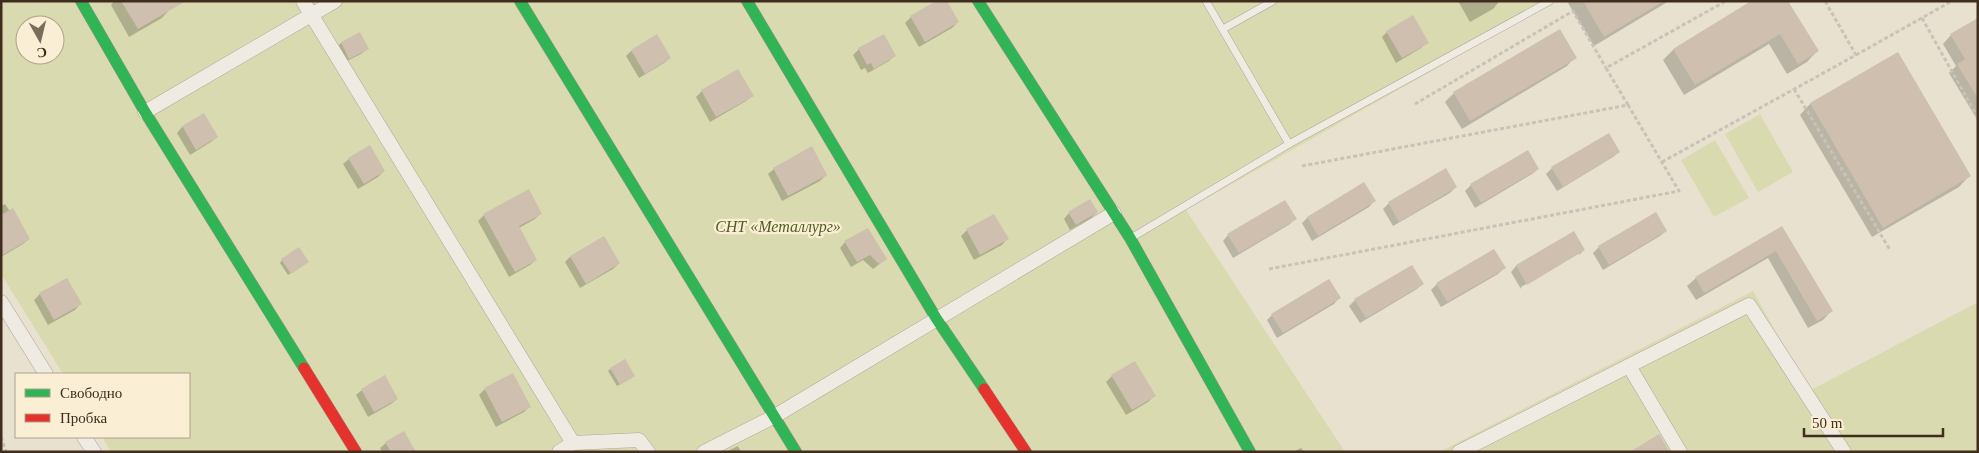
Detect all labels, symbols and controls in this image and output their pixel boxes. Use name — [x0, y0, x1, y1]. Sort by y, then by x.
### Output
north arrow — [15, 15, 65, 65]
text: С — [36, 44, 48, 61]
park label: СНТ «Металлург» — [715, 218, 841, 236]
legend — [15, 373, 190, 438]
text: Свободно — [60, 385, 122, 401]
scale bar — [1804, 406, 1943, 438]
text: Пробка — [60, 410, 108, 426]
text: 50 m — [1812, 415, 1843, 431]

